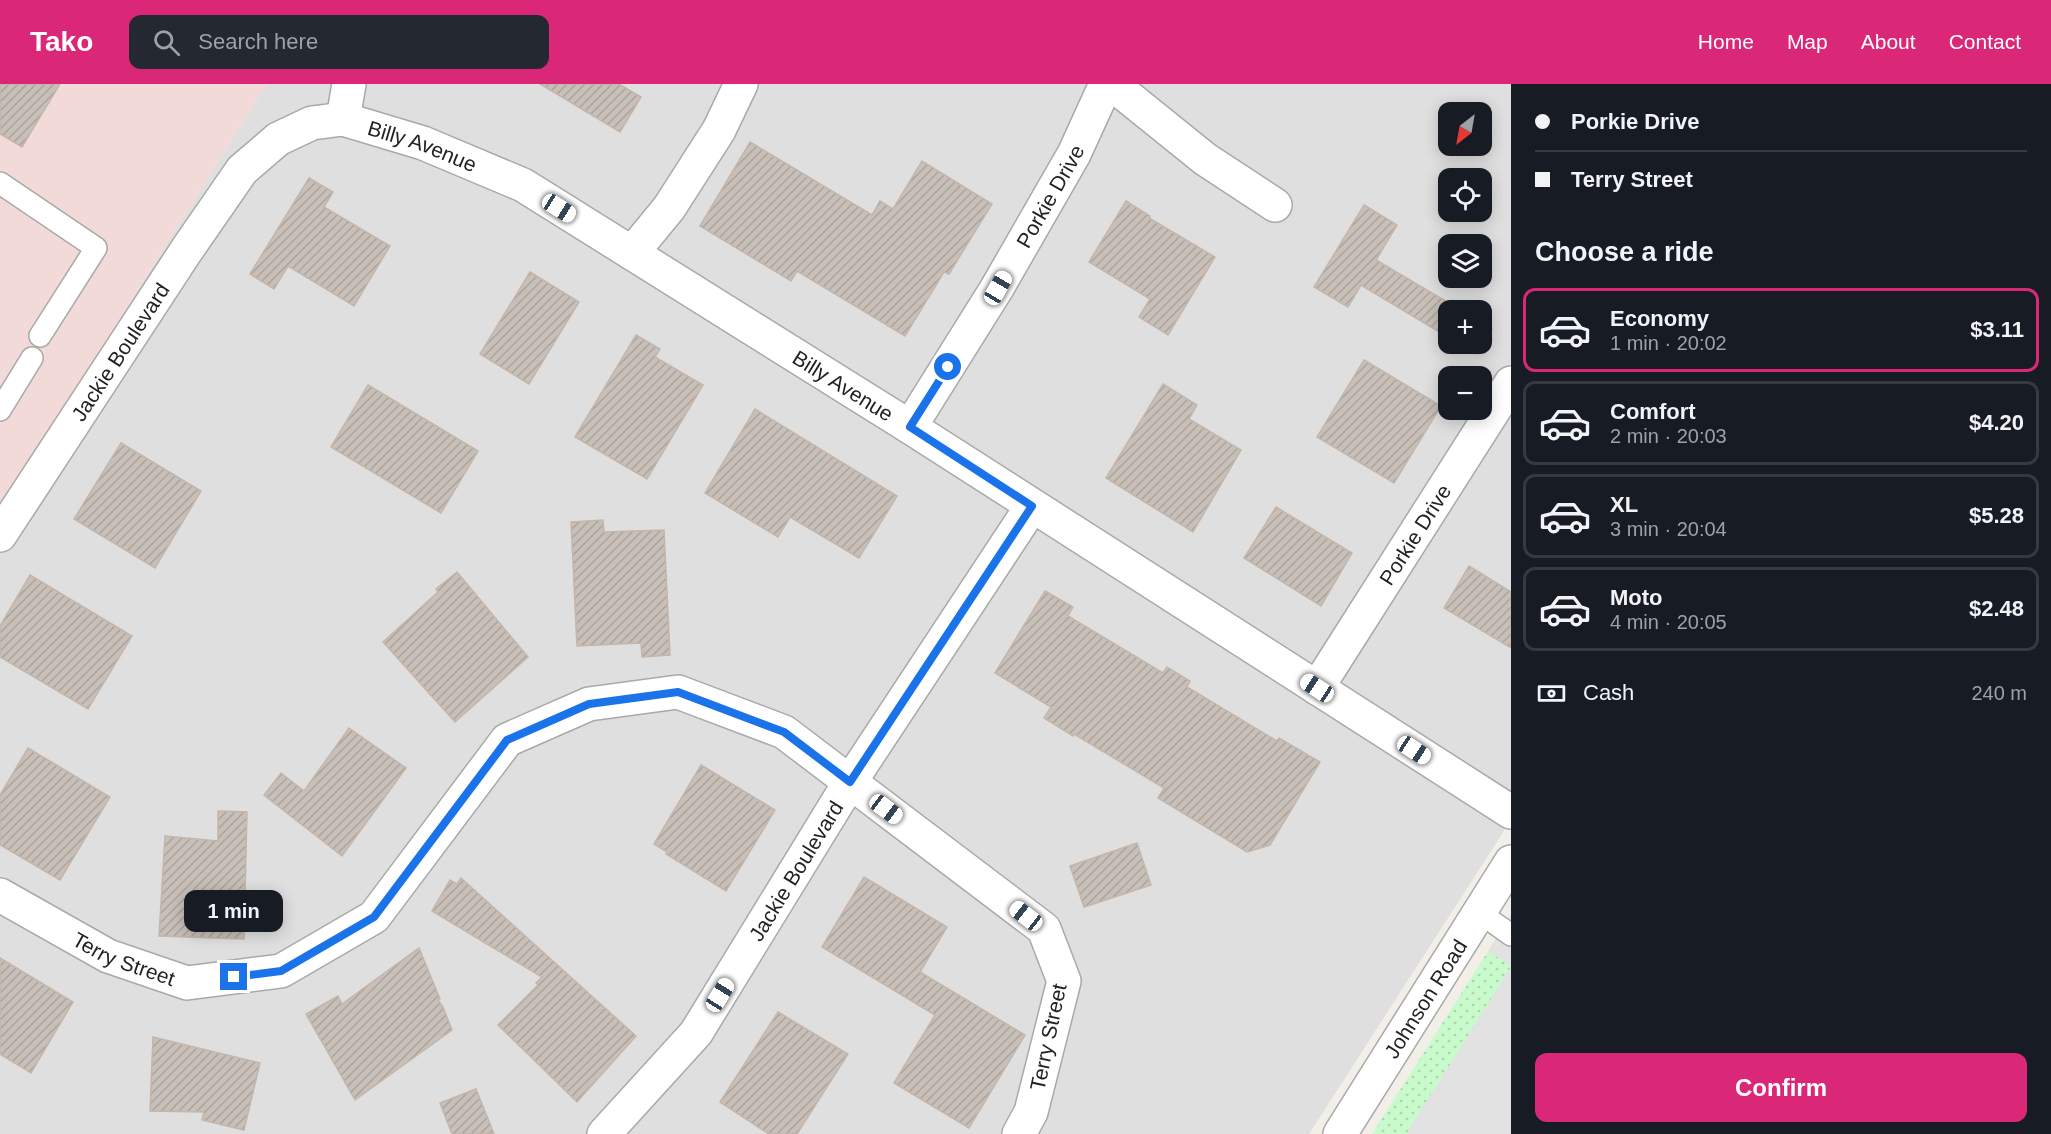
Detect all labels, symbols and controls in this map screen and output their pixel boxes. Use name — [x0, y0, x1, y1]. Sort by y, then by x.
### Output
search box — [129, 15, 549, 69]
text: Tako — [30, 26, 93, 57]
icon: search — [150, 26, 183, 59]
text: Search here — [198, 29, 318, 54]
text: Home — [1698, 30, 1754, 53]
text: Map — [1787, 30, 1828, 53]
text: About — [1861, 30, 1916, 53]
text: Contact — [1949, 30, 2021, 53]
north arrow — [1438, 102, 1492, 156]
map controls — [1438, 102, 1492, 420]
text: Porkie Drive — [1571, 109, 1699, 134]
street label: Billy Avenue — [365, 116, 480, 176]
street label: Porkie Drive — [1011, 141, 1088, 251]
text: Terry Street — [1571, 167, 1693, 192]
button: locate — [1438, 168, 1492, 222]
car — [539, 191, 579, 225]
button: layers — [1438, 234, 1492, 288]
text: Choose a ride — [1535, 237, 1714, 267]
car — [981, 268, 1015, 308]
street label: Jackie Boulevard — [67, 279, 173, 425]
button: + — [1438, 300, 1492, 354]
icon: car — [1538, 303, 1592, 357]
text: Economy — [1610, 306, 1709, 331]
text: $3.11 — [1970, 317, 2024, 342]
text: 1 min · 20:02 — [1610, 332, 1727, 354]
street label: Billy Avenue — [789, 345, 898, 425]
route start — [934, 353, 961, 380]
button: − — [1438, 366, 1492, 420]
icon: car — [1538, 396, 1592, 450]
text: Comfort — [1610, 399, 1696, 424]
text: $4.20 — [1969, 410, 2024, 435]
text: 2 min · 20:03 — [1610, 425, 1727, 447]
street label: Porkie Drive — [1374, 480, 1455, 589]
icon: car — [1538, 489, 1592, 543]
text: XL — [1610, 492, 1638, 517]
text: $5.28 — [1969, 503, 2024, 528]
text: 3 min · 20:04 — [1610, 518, 1727, 540]
icon: car — [1538, 582, 1592, 636]
text: Moto — [1610, 585, 1663, 610]
text: $2.48 — [1969, 596, 2024, 621]
text: 4 min · 20:05 — [1610, 611, 1727, 633]
car — [1297, 671, 1337, 705]
icon: cash — [1535, 677, 1568, 710]
text: Cash — [1583, 680, 1634, 705]
text: 240 m — [1971, 682, 2027, 704]
car — [1394, 733, 1434, 767]
car — [866, 791, 906, 827]
street label: Jackie Boulevard — [744, 797, 847, 945]
callout: 1 min — [184, 890, 284, 932]
car — [1006, 898, 1046, 934]
text: 1 min — [207, 900, 260, 922]
street label: Terry Street — [69, 927, 178, 990]
street label: Johnson Road — [1379, 935, 1471, 1062]
route end — [220, 963, 247, 990]
car — [703, 975, 737, 1015]
street label: Terry Street — [1025, 981, 1071, 1092]
button: Confirm — [1535, 1053, 2027, 1122]

